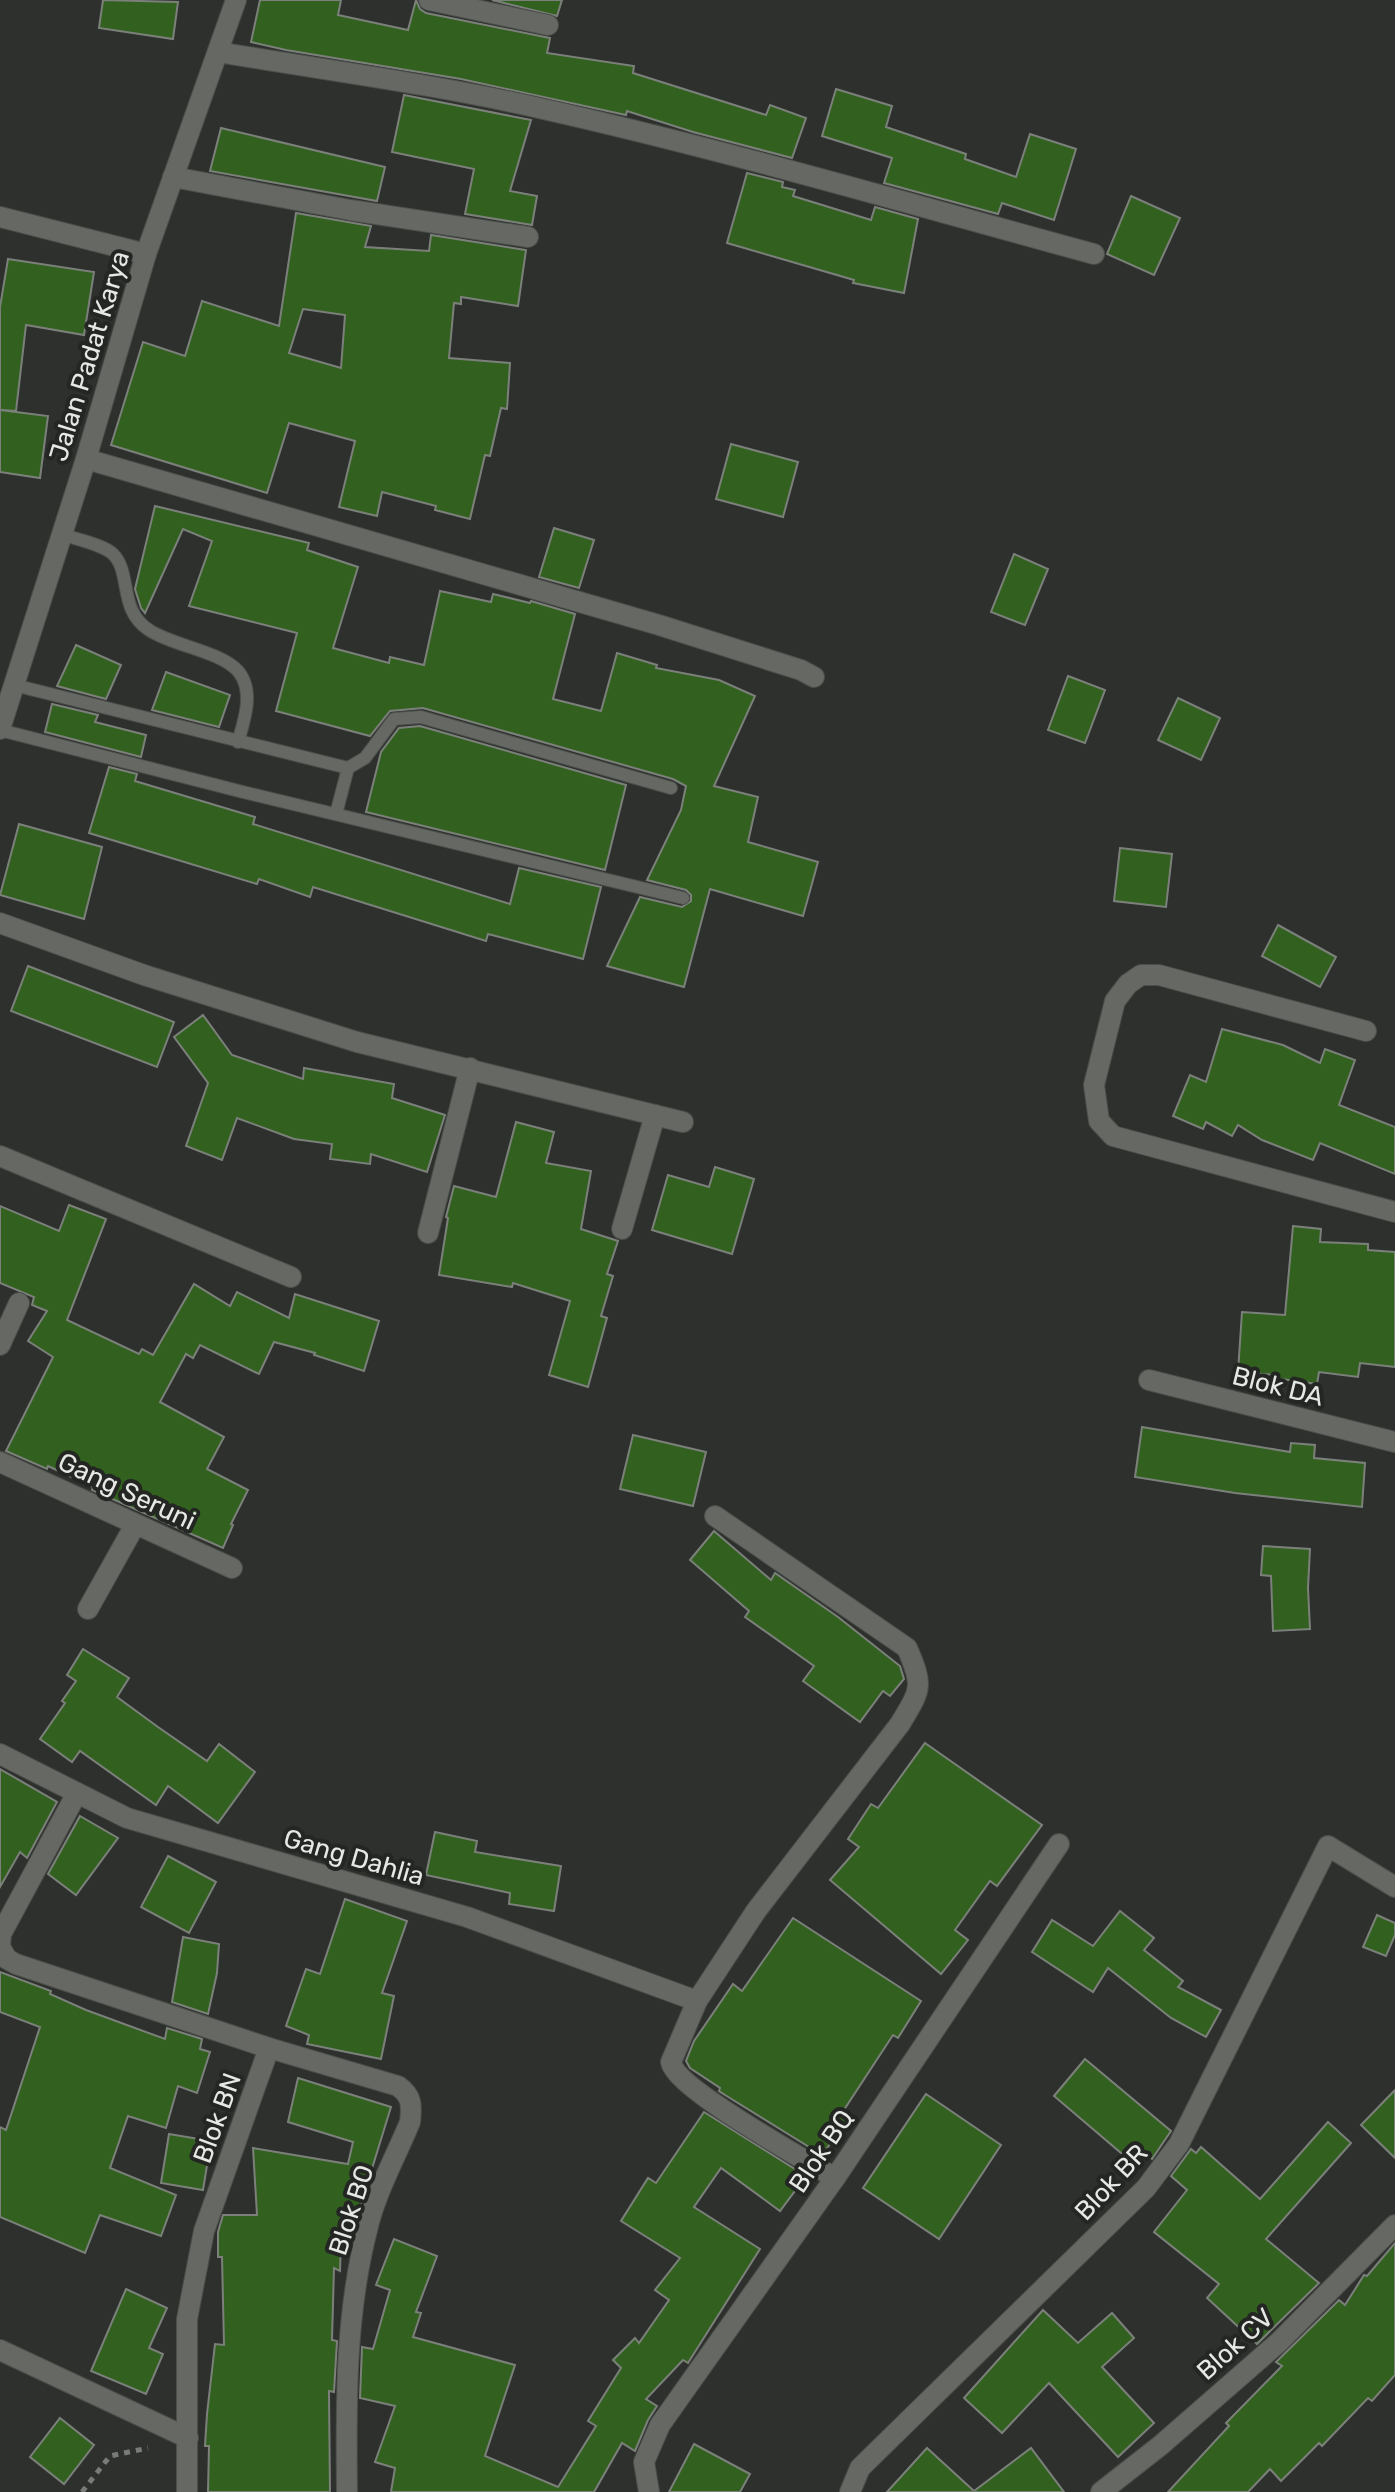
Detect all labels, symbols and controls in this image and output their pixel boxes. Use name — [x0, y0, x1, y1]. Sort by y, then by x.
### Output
street label: Jalan Padat Karya — [43, 247, 136, 465]
street label: Blok DA — [1229, 1360, 1327, 1413]
street label: Gang Seruni — [53, 1446, 200, 1537]
street label: Gang Dahlia — [280, 1823, 428, 1892]
street label: Blok BN — [187, 2069, 248, 2167]
street label: Blok BQ — [783, 2104, 860, 2199]
street label: Blok BR — [1068, 2138, 1154, 2227]
street label: Blok BO — [322, 2161, 381, 2259]
street label: Blok CV — [1191, 2302, 1280, 2387]

